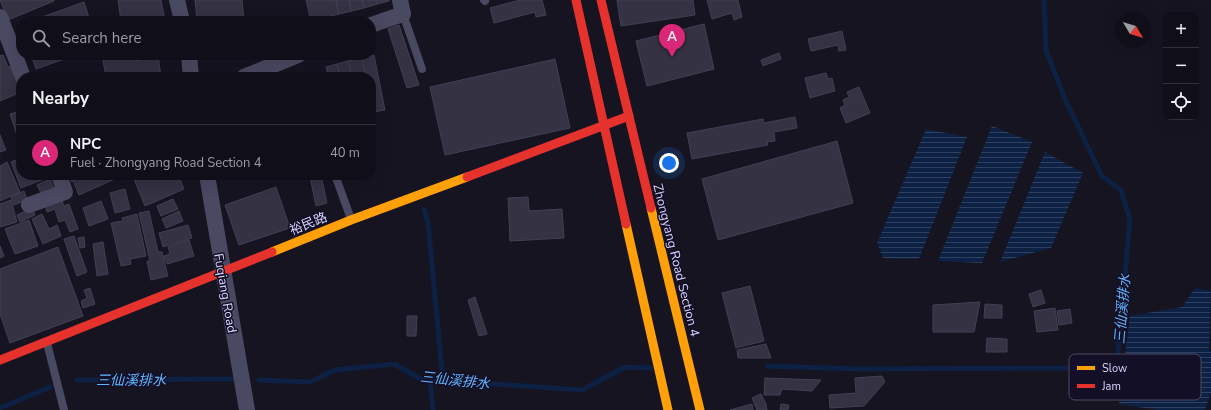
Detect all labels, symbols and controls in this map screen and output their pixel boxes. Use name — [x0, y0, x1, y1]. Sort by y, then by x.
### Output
north arrow — [1115, 12, 1151, 48]
map controls — [1163, 12, 1199, 120]
button: + — [1163, 12, 1199, 48]
search box — [16, 16, 376, 60]
pin: A — [659, 24, 685, 57]
icon: search — [30, 27, 52, 49]
text: Search here — [62, 28, 142, 48]
button: − — [1163, 48, 1199, 84]
button: locate — [1163, 84, 1199, 120]
text: Nearby — [32, 87, 89, 110]
text: NPC — [70, 134, 101, 154]
text: A — [40, 144, 50, 162]
text: 40 m — [330, 144, 360, 162]
your location — [659, 153, 679, 173]
text: Fuel · Zhongyang Road Section 4 — [70, 154, 262, 172]
street label: Zhongyang Road Section 4 — [648, 182, 704, 339]
street label: 裕民路 — [287, 208, 330, 240]
street label: Fuqiang Road — [209, 252, 241, 334]
water label: 三仙溪排水 — [1110, 272, 1135, 345]
legend — [1069, 354, 1201, 400]
text: Slow — [1102, 361, 1127, 376]
water label: 三仙溪排水 — [419, 367, 492, 394]
water label: 三仙溪排水 — [96, 371, 167, 390]
text: Jam — [1101, 379, 1121, 394]

